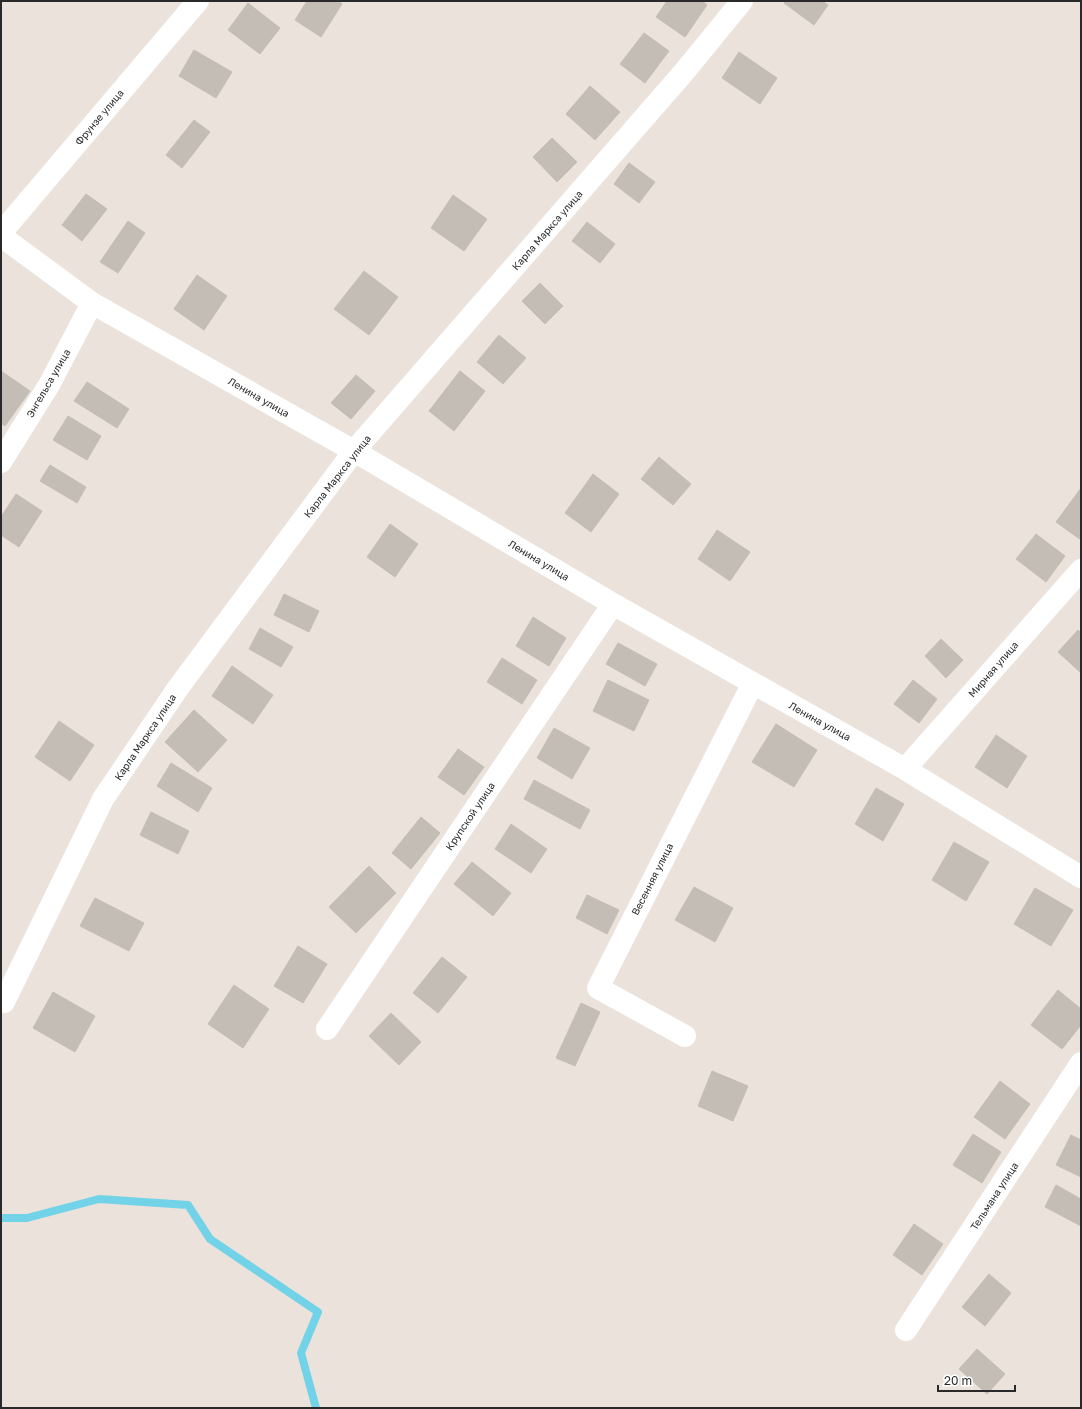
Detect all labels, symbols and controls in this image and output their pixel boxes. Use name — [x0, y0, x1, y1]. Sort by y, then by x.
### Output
street label: Фрунзе улица — [72, 87, 126, 147]
street label: Карла Маркса улица — [509, 188, 585, 272]
street label: Энгельса улица — [24, 347, 72, 419]
street label: Ленина улица — [226, 375, 292, 419]
street label: Карла Маркса улица — [301, 432, 373, 520]
street label: Ленина улица — [506, 537, 572, 583]
street label: Мирная улица — [965, 639, 1021, 699]
street label: Карла Маркса улица — [112, 692, 178, 782]
street label: Ленина улица — [787, 699, 853, 743]
street label: Крупской улица — [443, 780, 497, 852]
street label: Весенняя улица — [629, 841, 675, 917]
street label: Тельмана улица — [968, 1160, 1020, 1232]
scale bar — [938, 1367, 1015, 1393]
text: 20 m — [944, 1373, 972, 1388]

